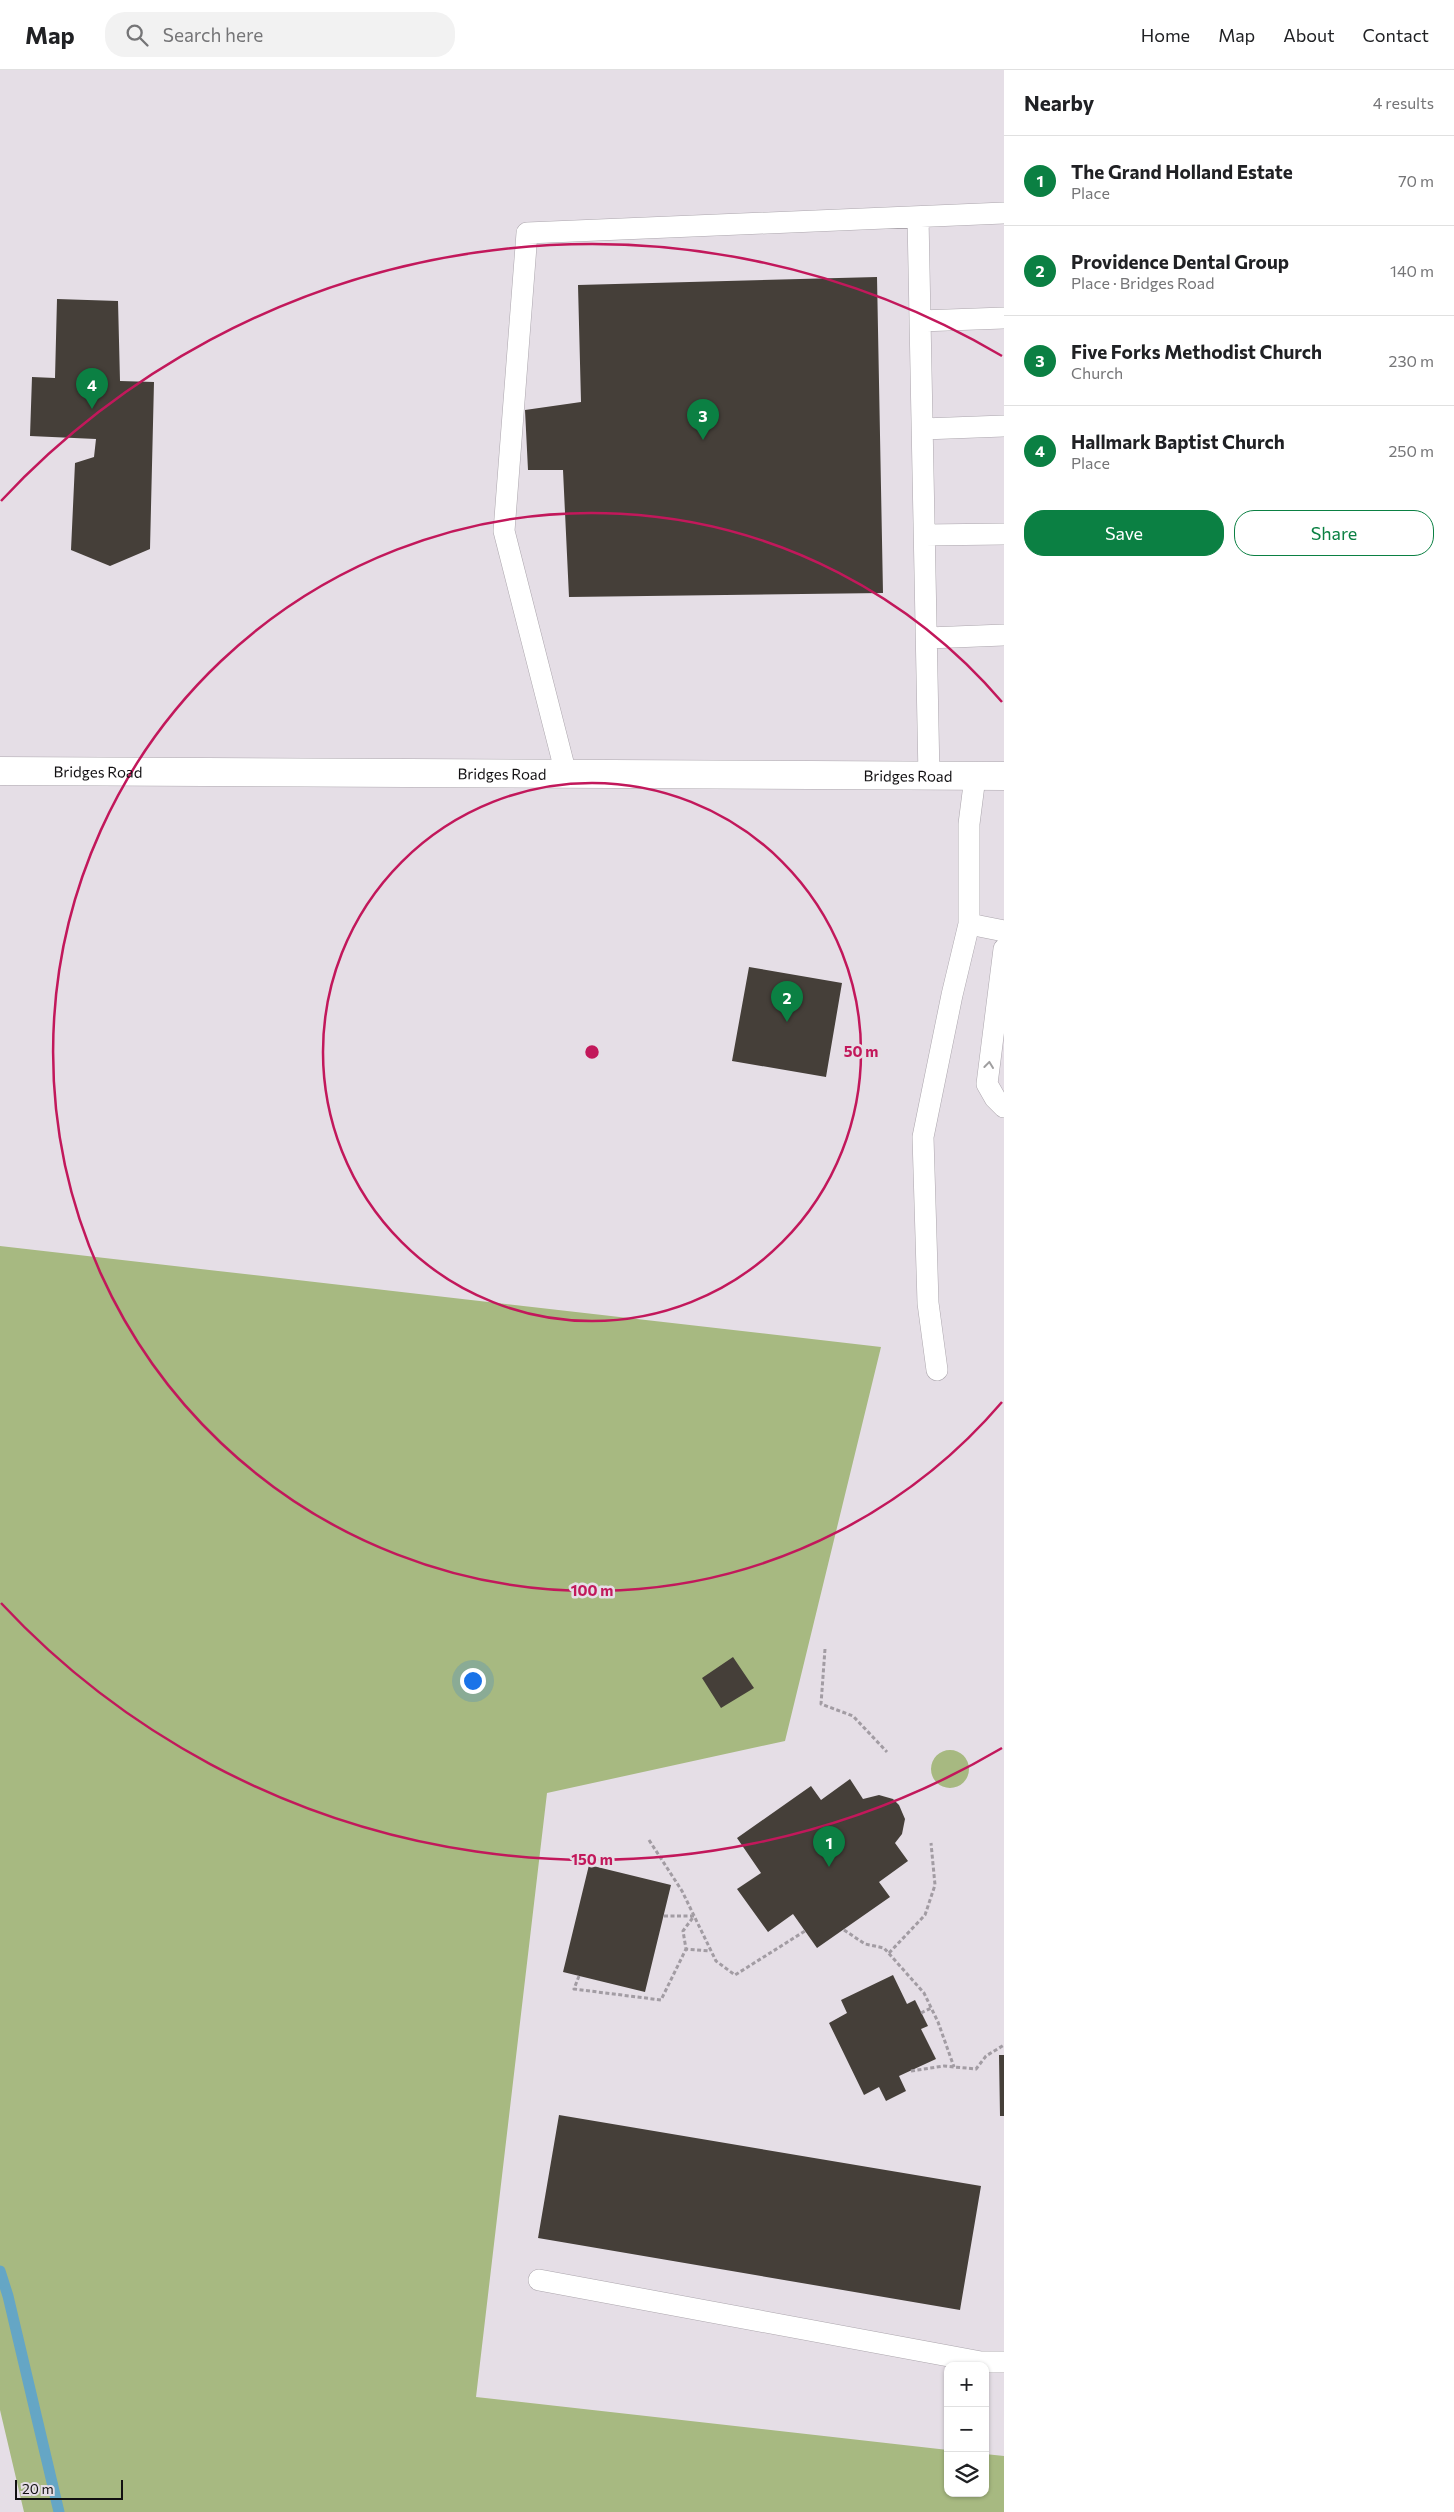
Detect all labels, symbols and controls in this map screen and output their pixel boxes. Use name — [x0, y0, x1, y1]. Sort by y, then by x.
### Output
search box — [105, 12, 455, 57]
text: Map — [25, 20, 75, 49]
icon: search — [123, 21, 151, 49]
text: Search here — [163, 23, 263, 46]
text: Home — [1141, 24, 1190, 46]
text: Map — [1218, 24, 1255, 46]
text: About — [1283, 24, 1335, 46]
text: Contact — [1363, 24, 1429, 46]
text: Nearby — [1024, 90, 1094, 115]
text: 4 results — [1373, 93, 1434, 112]
text: The Grand Holland Estate — [1071, 160, 1293, 183]
text: 1 — [1036, 171, 1044, 190]
text: 70 m — [1398, 171, 1434, 190]
text: Place — [1071, 183, 1110, 202]
text: Providence Dental Group — [1071, 250, 1289, 273]
text: 2 — [1035, 261, 1045, 280]
text: 140 m — [1390, 261, 1434, 280]
text: Place · Bridges Road — [1071, 273, 1214, 292]
text: Five Forks Methodist Church — [1071, 340, 1322, 363]
text: 3 — [1035, 351, 1045, 370]
text: 230 m — [1389, 351, 1434, 370]
text: Church — [1071, 363, 1123, 382]
pin: 4 — [76, 368, 108, 409]
pin: 3 — [687, 399, 719, 440]
text: Hallmark Baptist Church — [1071, 430, 1285, 453]
text: 4 — [1035, 441, 1045, 460]
text: 250 m — [1388, 441, 1434, 460]
text: Place — [1071, 453, 1110, 472]
button: Save — [1024, 510, 1224, 556]
button: Share — [1234, 510, 1434, 556]
street label: Bridges Road — [54, 762, 142, 781]
street label: Bridges Road — [458, 764, 546, 783]
street label: Bridges Road — [863, 766, 952, 785]
pin: 2 — [771, 981, 803, 1022]
text: 50 m — [844, 1042, 878, 1060]
centre of rings — [583, 1043, 601, 1061]
one-way arrow — [983, 1060, 994, 1068]
text: 100 m — [571, 1581, 613, 1599]
your location — [460, 1668, 486, 1694]
pin: 1 — [813, 1826, 845, 1867]
text: 150 m — [571, 1850, 613, 1868]
map controls — [944, 2362, 989, 2497]
button: + — [944, 2362, 989, 2407]
button: − — [944, 2407, 989, 2452]
button: layers — [944, 2452, 989, 2497]
scale bar — [15, 2477, 122, 2500]
text: 20 m — [22, 2480, 54, 2497]

